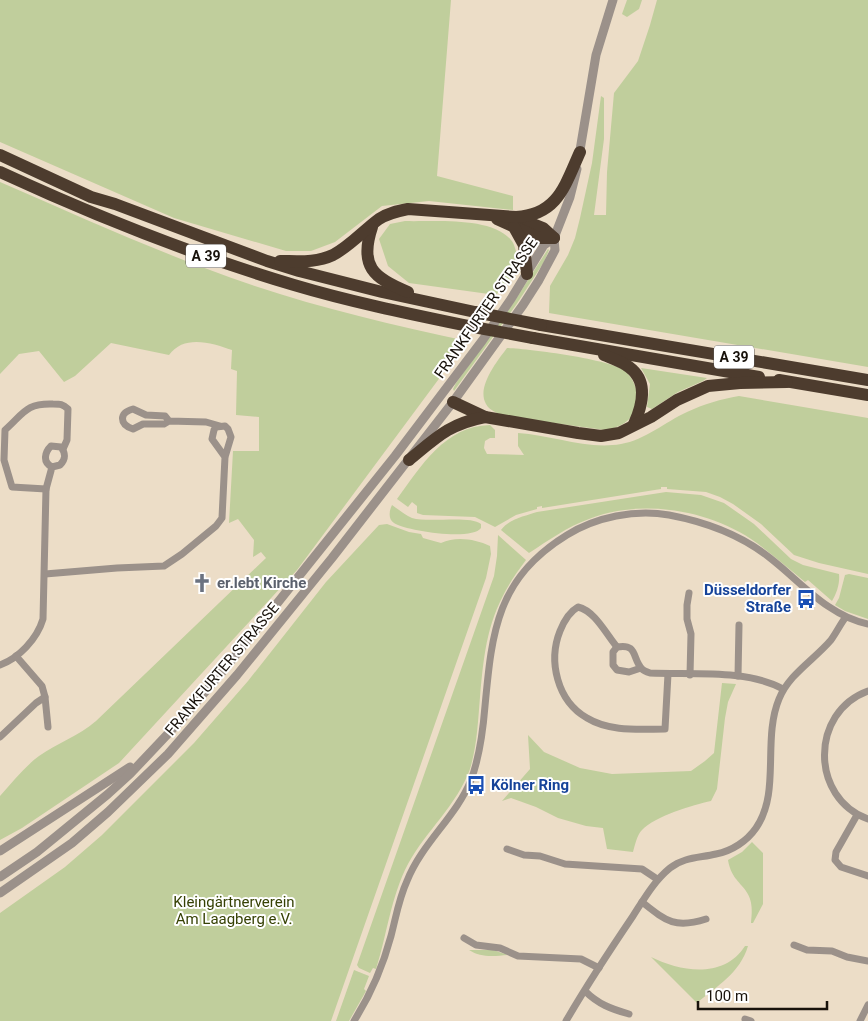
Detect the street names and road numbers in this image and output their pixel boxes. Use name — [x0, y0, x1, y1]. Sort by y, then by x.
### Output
street label: FRANKFURTER STRASSE — [431, 234, 542, 382]
road number: A 39 — [186, 245, 226, 268]
road number: A 39 — [714, 346, 754, 368]
street label: FRANKFURTER STRASSE — [161, 599, 283, 739]

